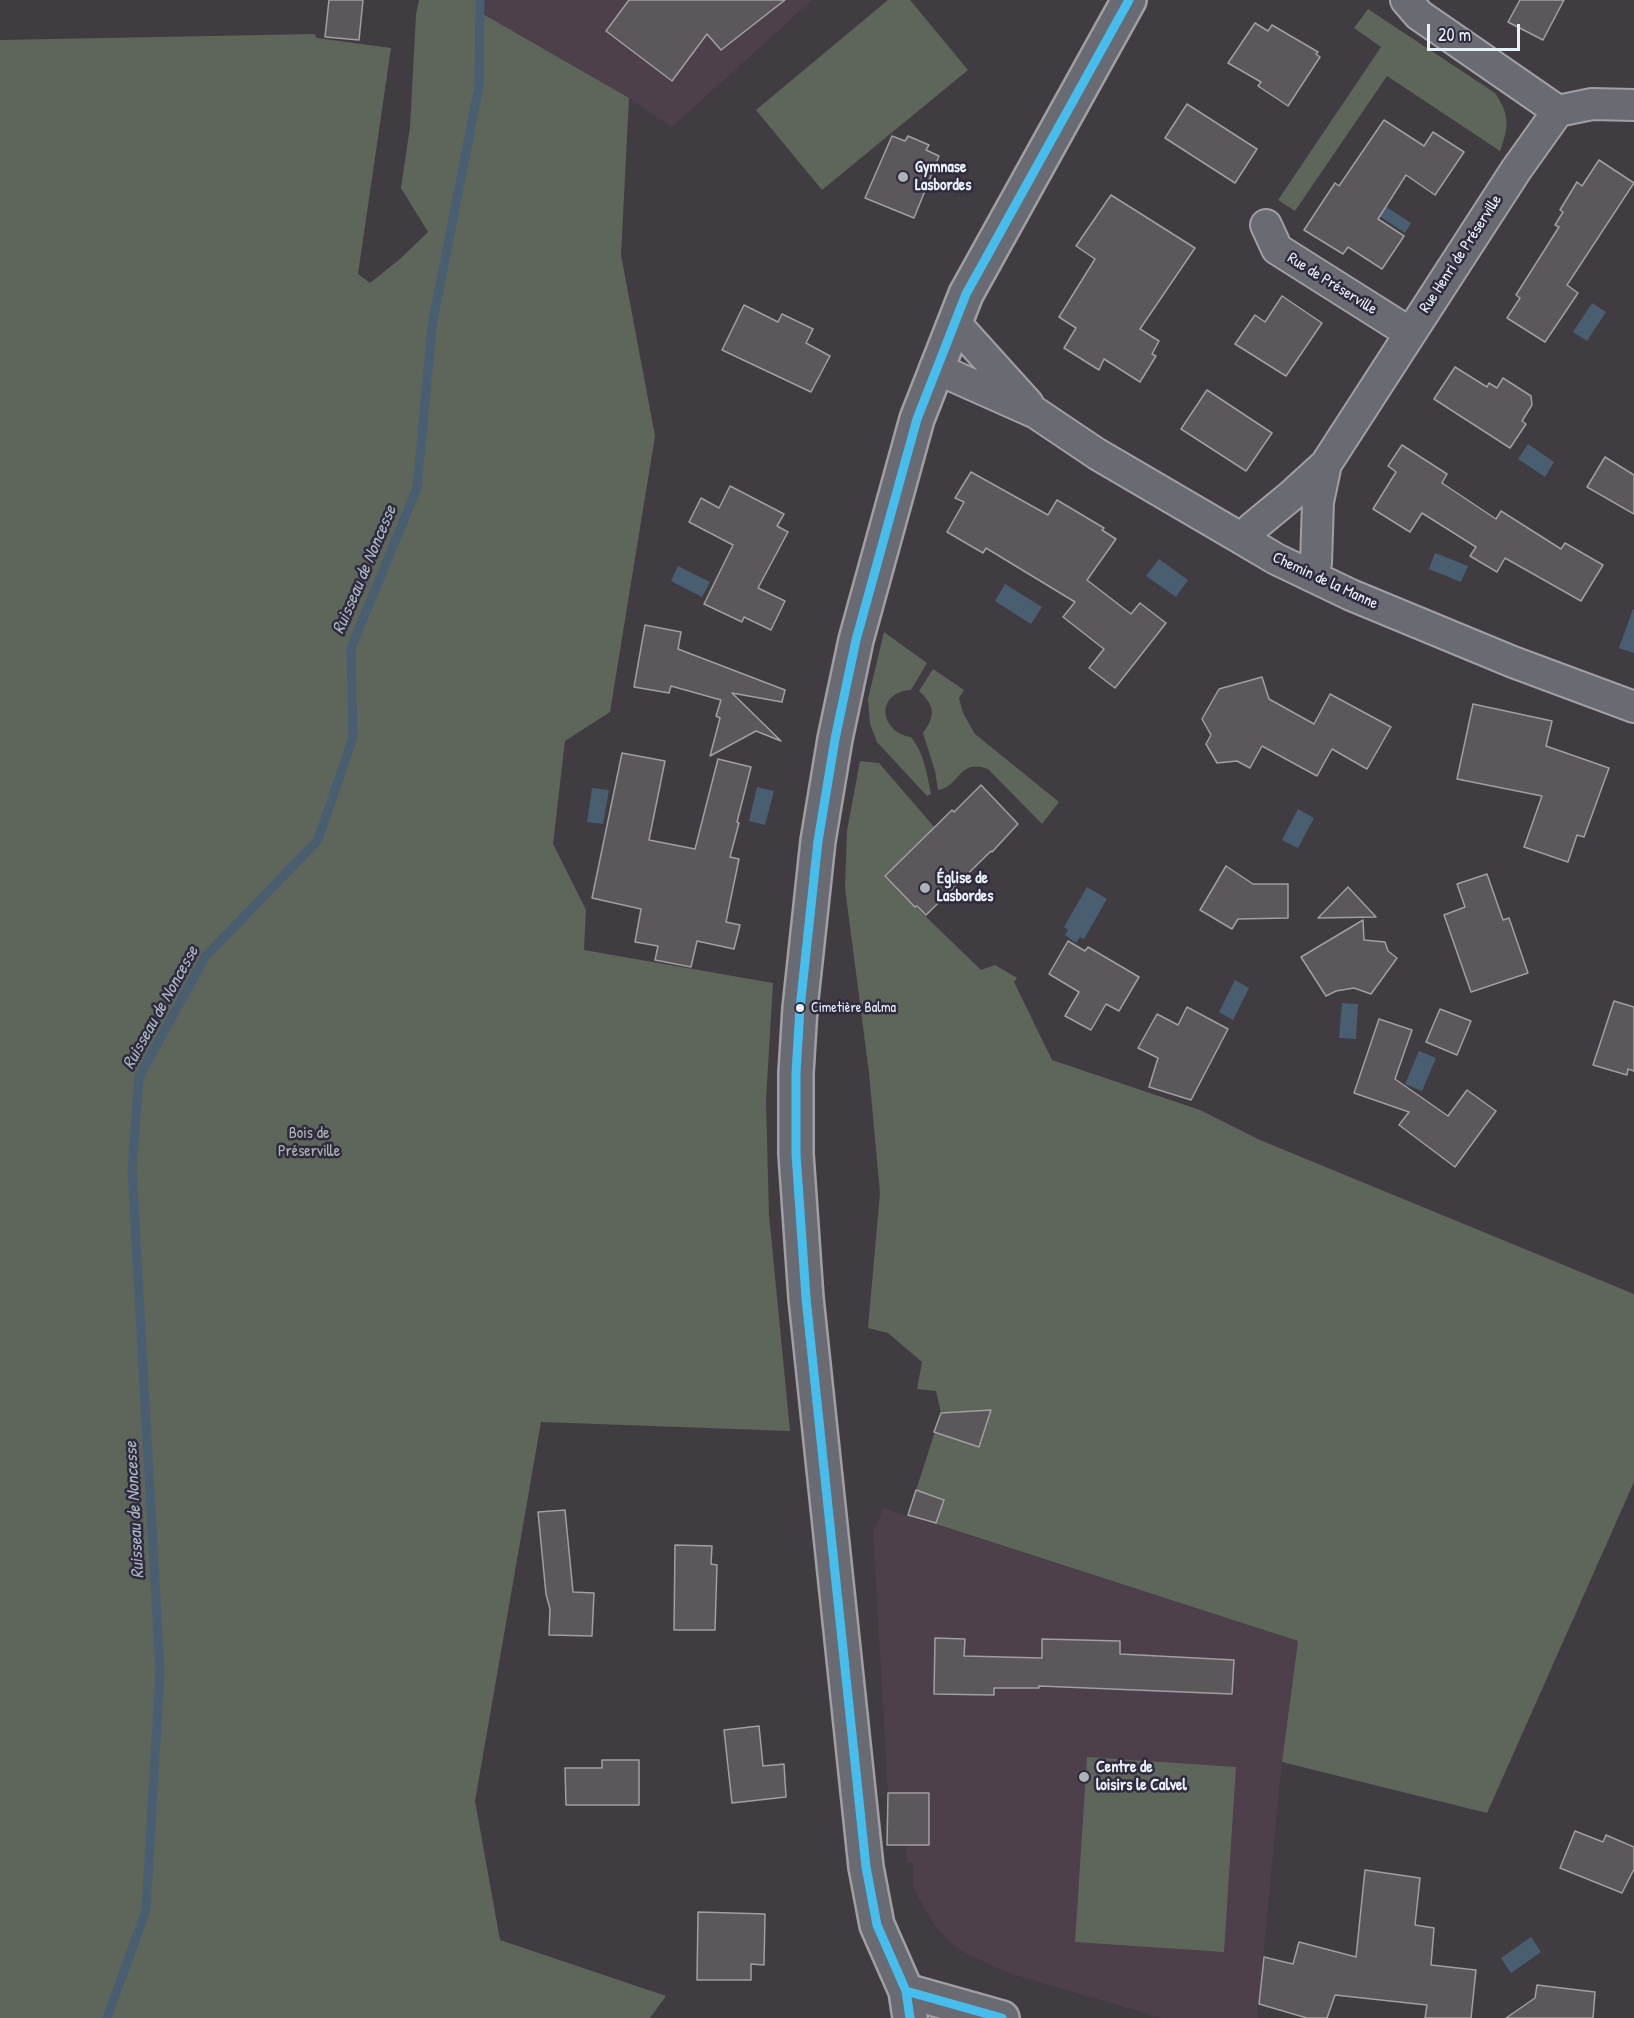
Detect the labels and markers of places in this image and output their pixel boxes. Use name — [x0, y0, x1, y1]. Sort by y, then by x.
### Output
place label: Gymnase Lasbordes — [915, 158, 971, 196]
marker: Gymnase Lasbordes — [896, 170, 910, 184]
place label: Église de Lasbordes — [937, 869, 993, 907]
marker: Église de Lasbordes — [918, 881, 932, 895]
place label: Cimetière Balma — [811, 1000, 896, 1016]
marker: Cimetière Balma — [794, 1002, 806, 1014]
place label: Centre de loisirs le Calvel — [1096, 1758, 1187, 1796]
marker: Centre de loisirs le Calvel — [1077, 1770, 1091, 1784]

